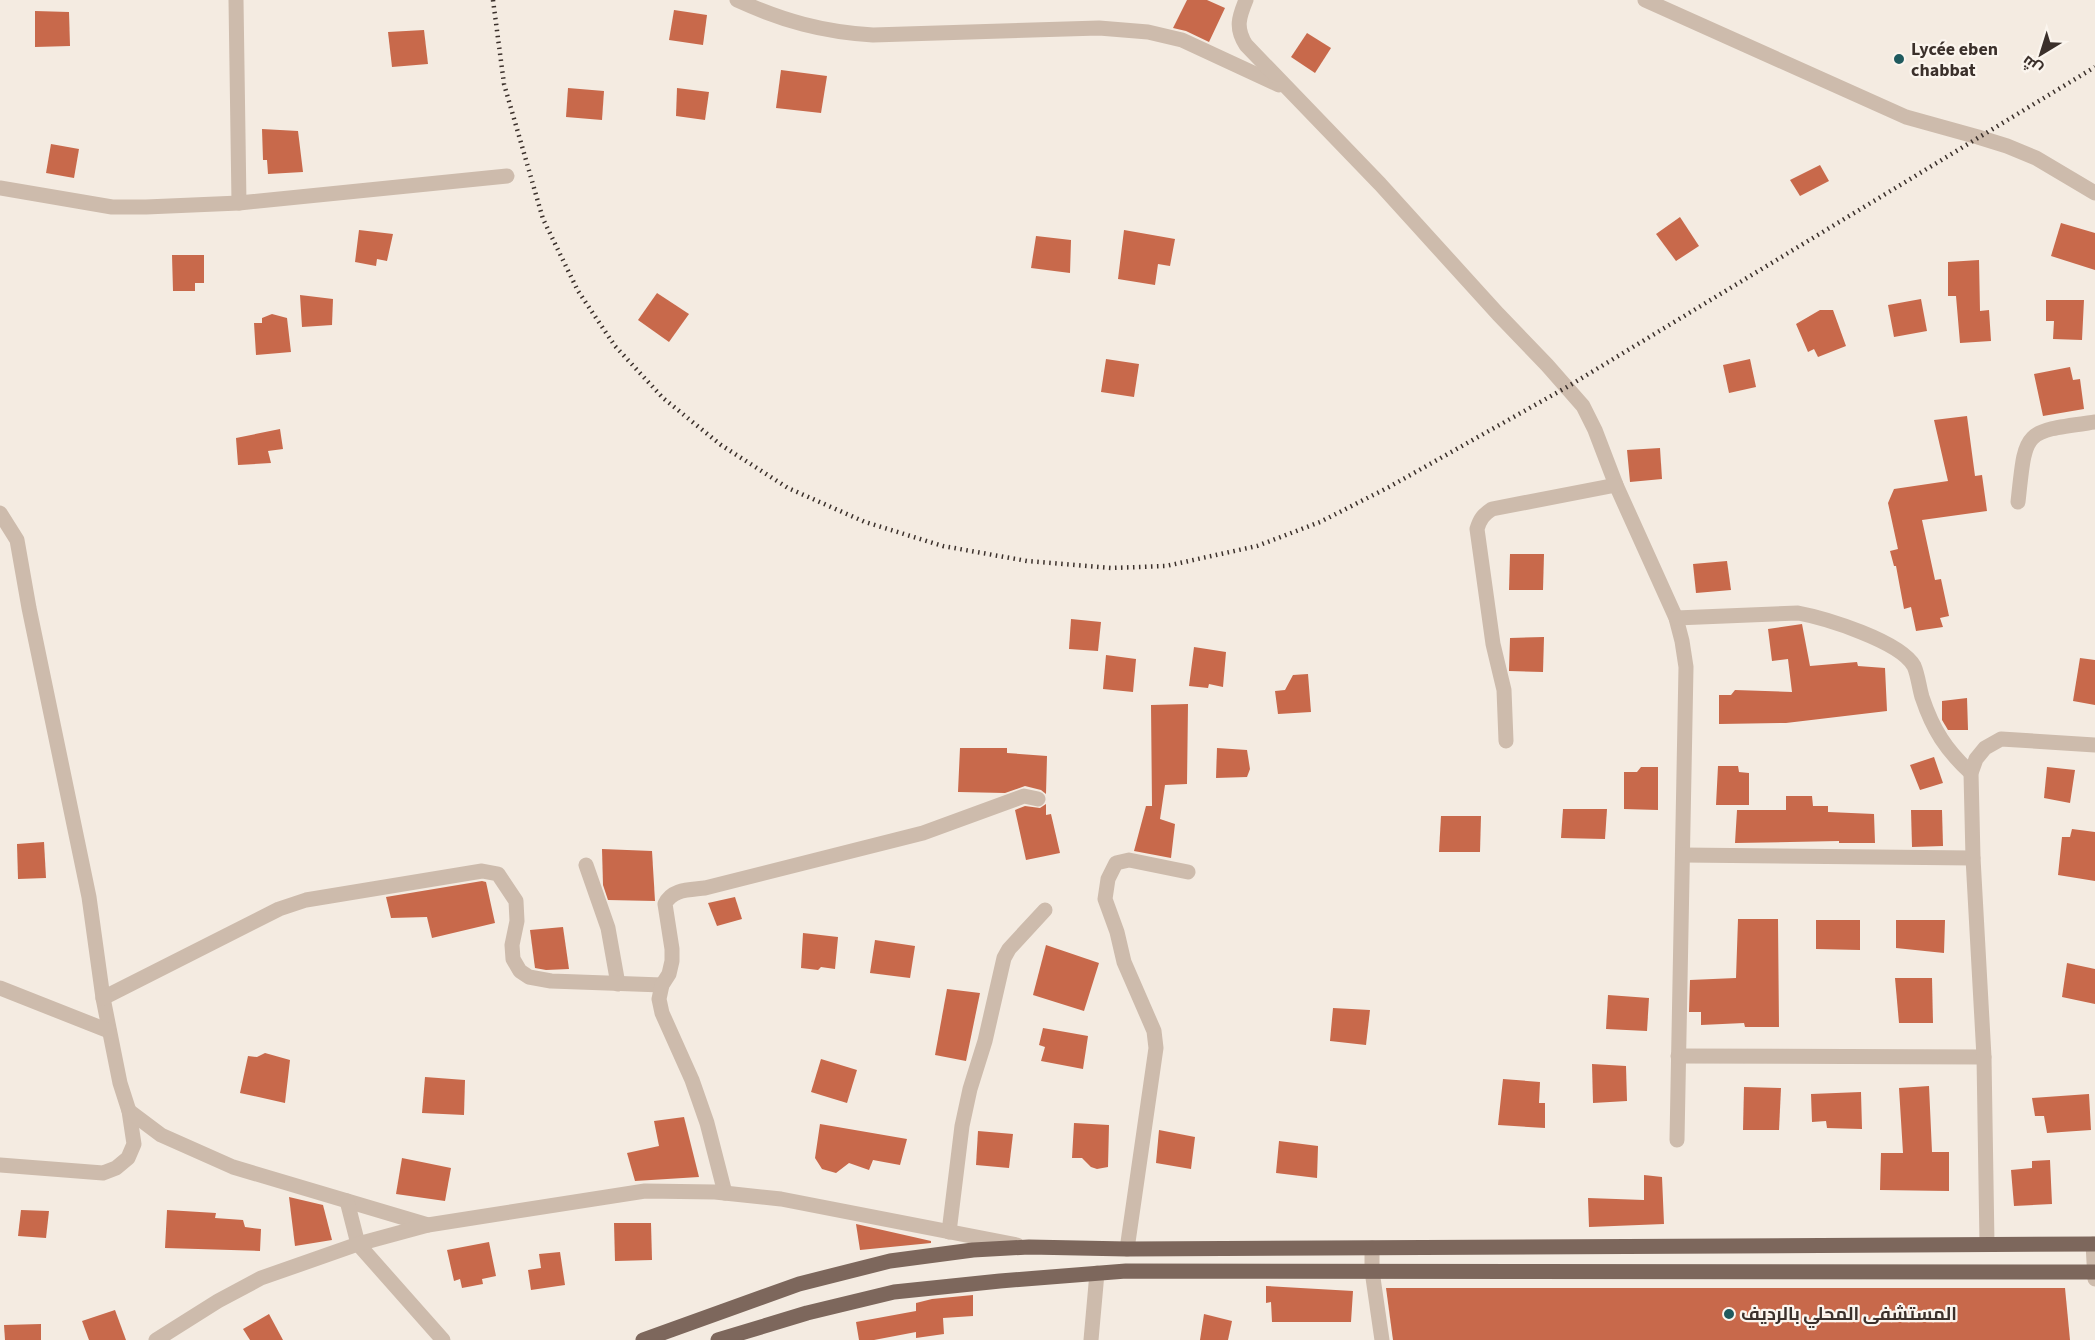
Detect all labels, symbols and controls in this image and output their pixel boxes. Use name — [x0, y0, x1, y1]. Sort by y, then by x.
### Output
north arrow — [2011, 24, 2071, 84]
place label: Lycée eben chabbat — [1911, 37, 1998, 83]
text: ش — [2018, 50, 2047, 80]
marker: Lycée eben chabbat — [1892, 52, 1906, 66]
place label: المستشفى المحلي بالرديف — [1741, 1302, 1957, 1329]
marker: المستشفى المحلي بالرديف — [1722, 1307, 1736, 1321]

